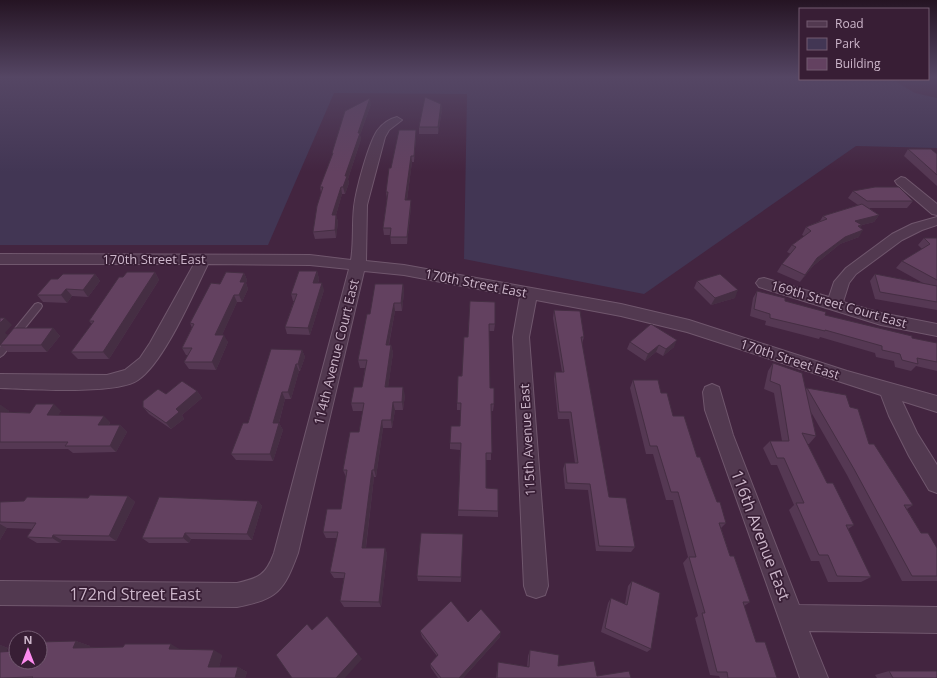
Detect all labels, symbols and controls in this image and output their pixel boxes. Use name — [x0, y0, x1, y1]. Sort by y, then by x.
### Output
legend — [799, 8, 929, 80]
text: Road — [835, 15, 864, 32]
text: Park — [835, 35, 861, 52]
text: Building — [835, 55, 881, 72]
street label: 170th Street East — [102, 250, 206, 268]
street label: 170th Street East — [424, 264, 529, 302]
street label: 169th Street Court East — [769, 276, 909, 332]
street label: 114th Avenue Court East — [309, 277, 363, 427]
street label: 170th Street East — [738, 334, 842, 384]
street label: 115th Avenue East — [515, 383, 539, 496]
street label: 116th Avenue East — [726, 467, 796, 604]
street label: 172nd Street East — [69, 583, 201, 605]
north arrow — [8, 630, 48, 670]
text: N — [24, 632, 32, 647]

